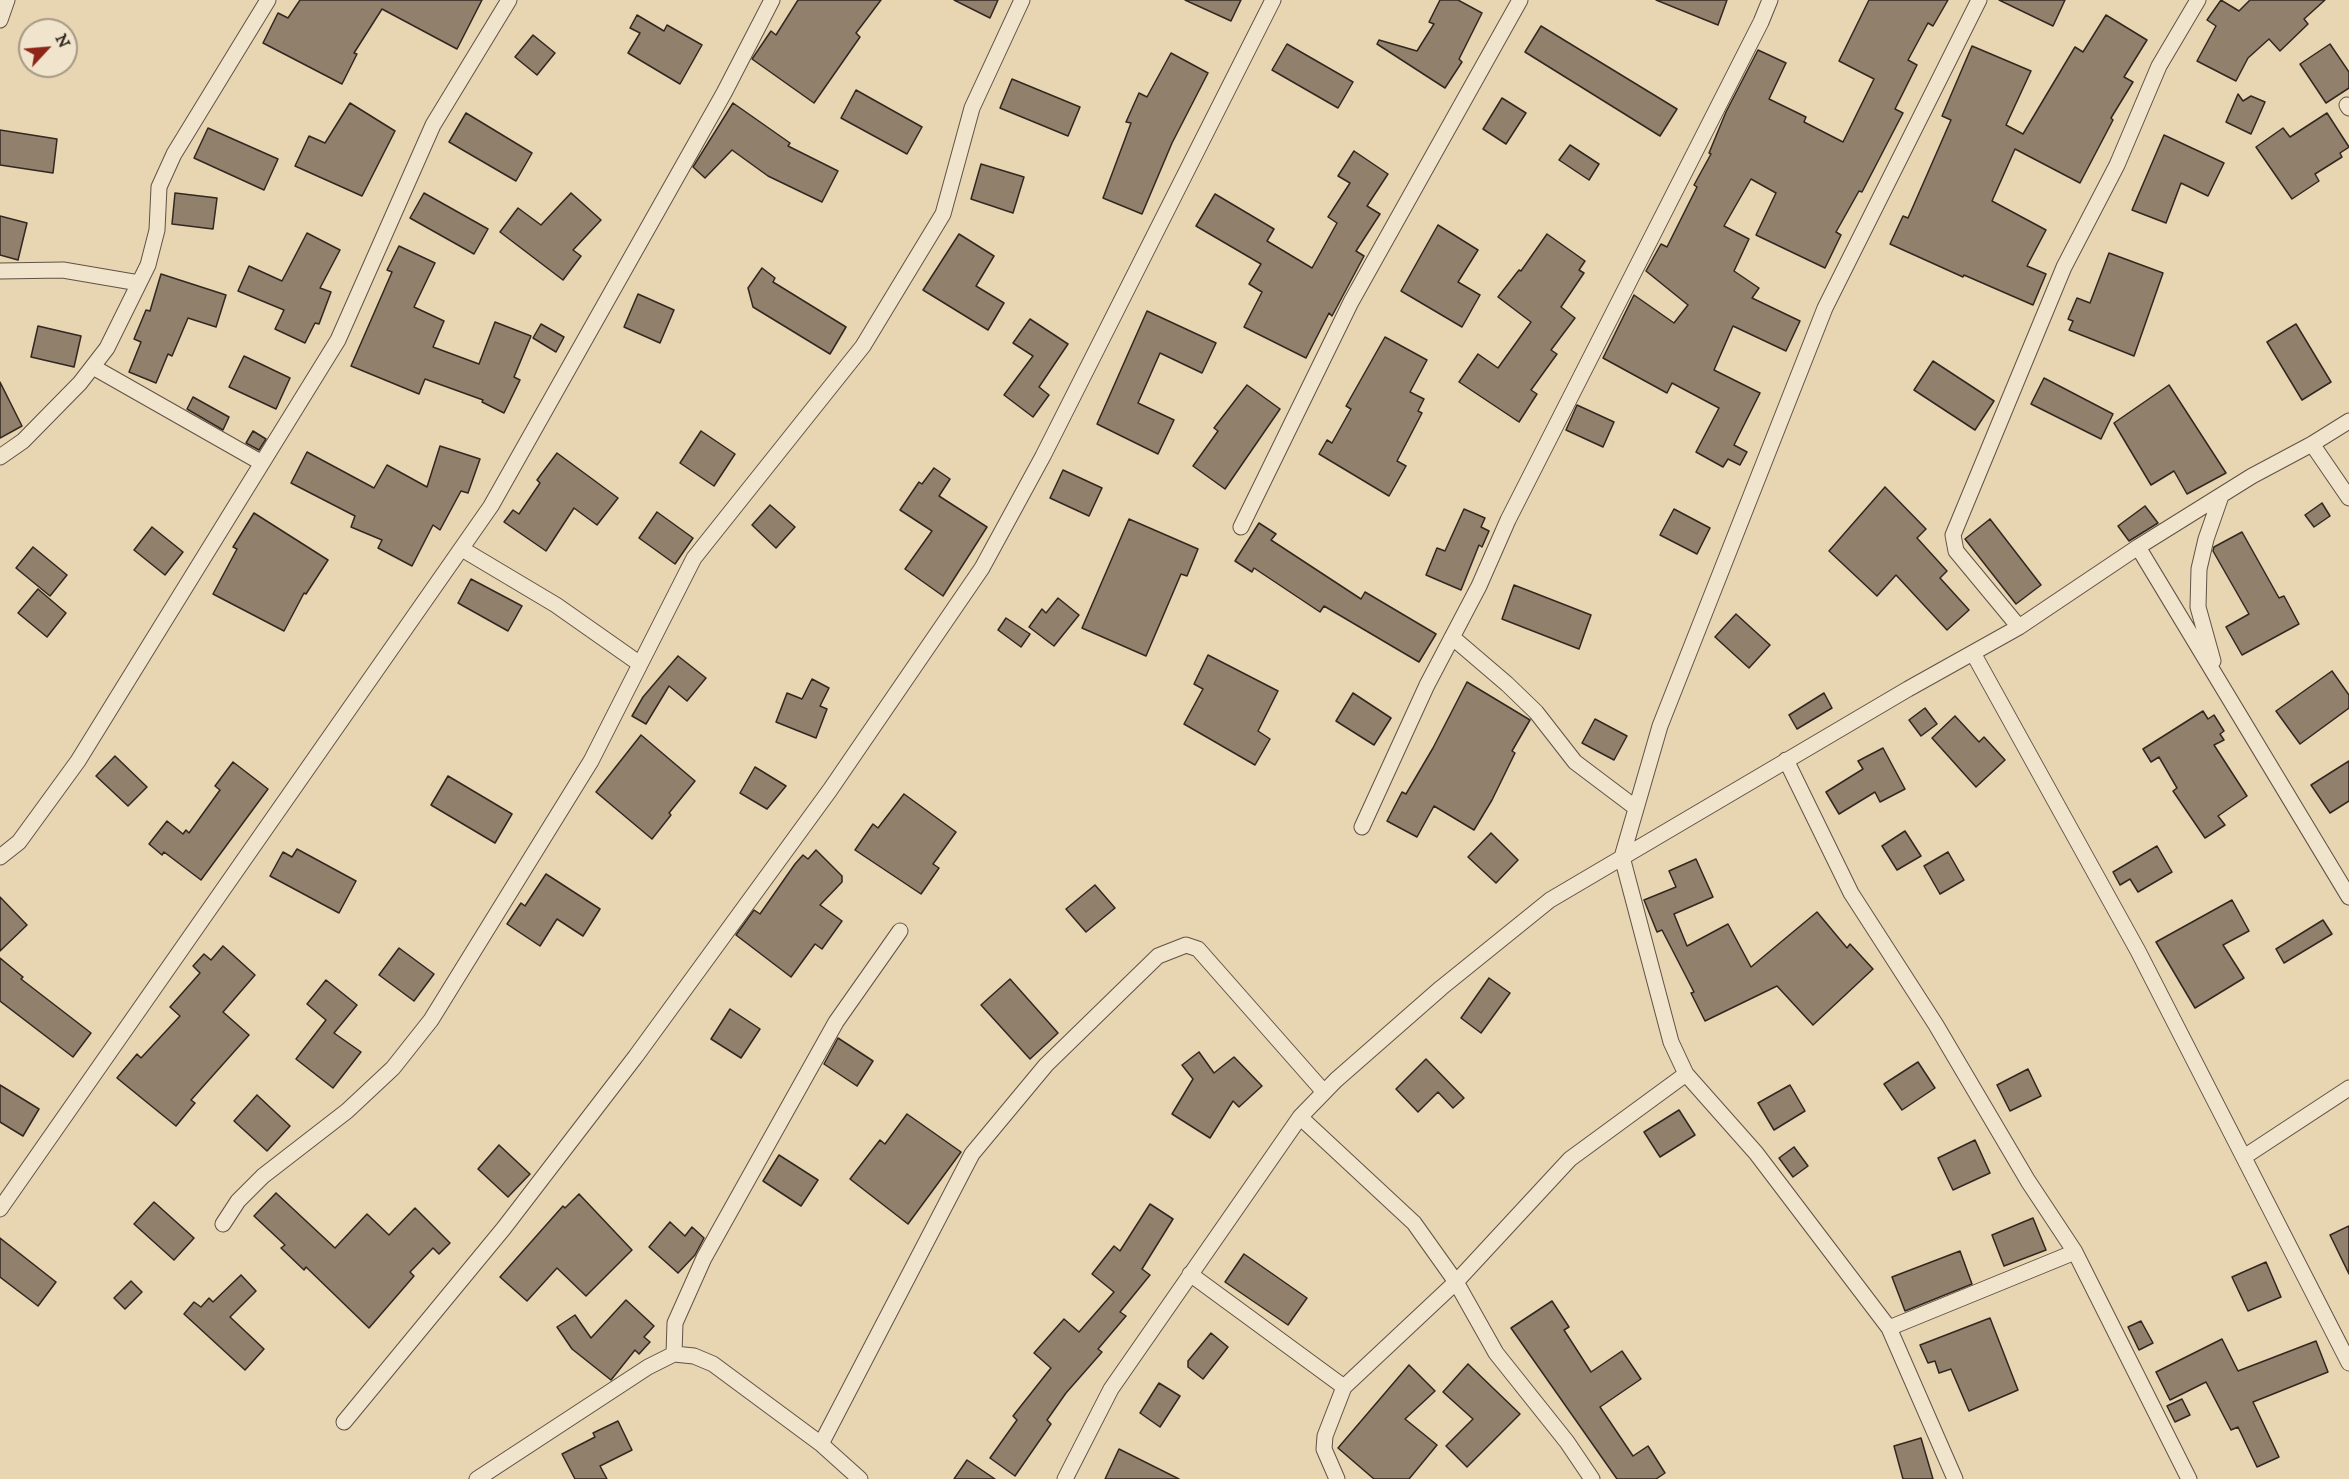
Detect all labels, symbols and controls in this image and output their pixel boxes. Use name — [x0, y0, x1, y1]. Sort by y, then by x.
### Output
north arrow — [18, 18, 78, 78]
text: N — [51, 31, 74, 51]

